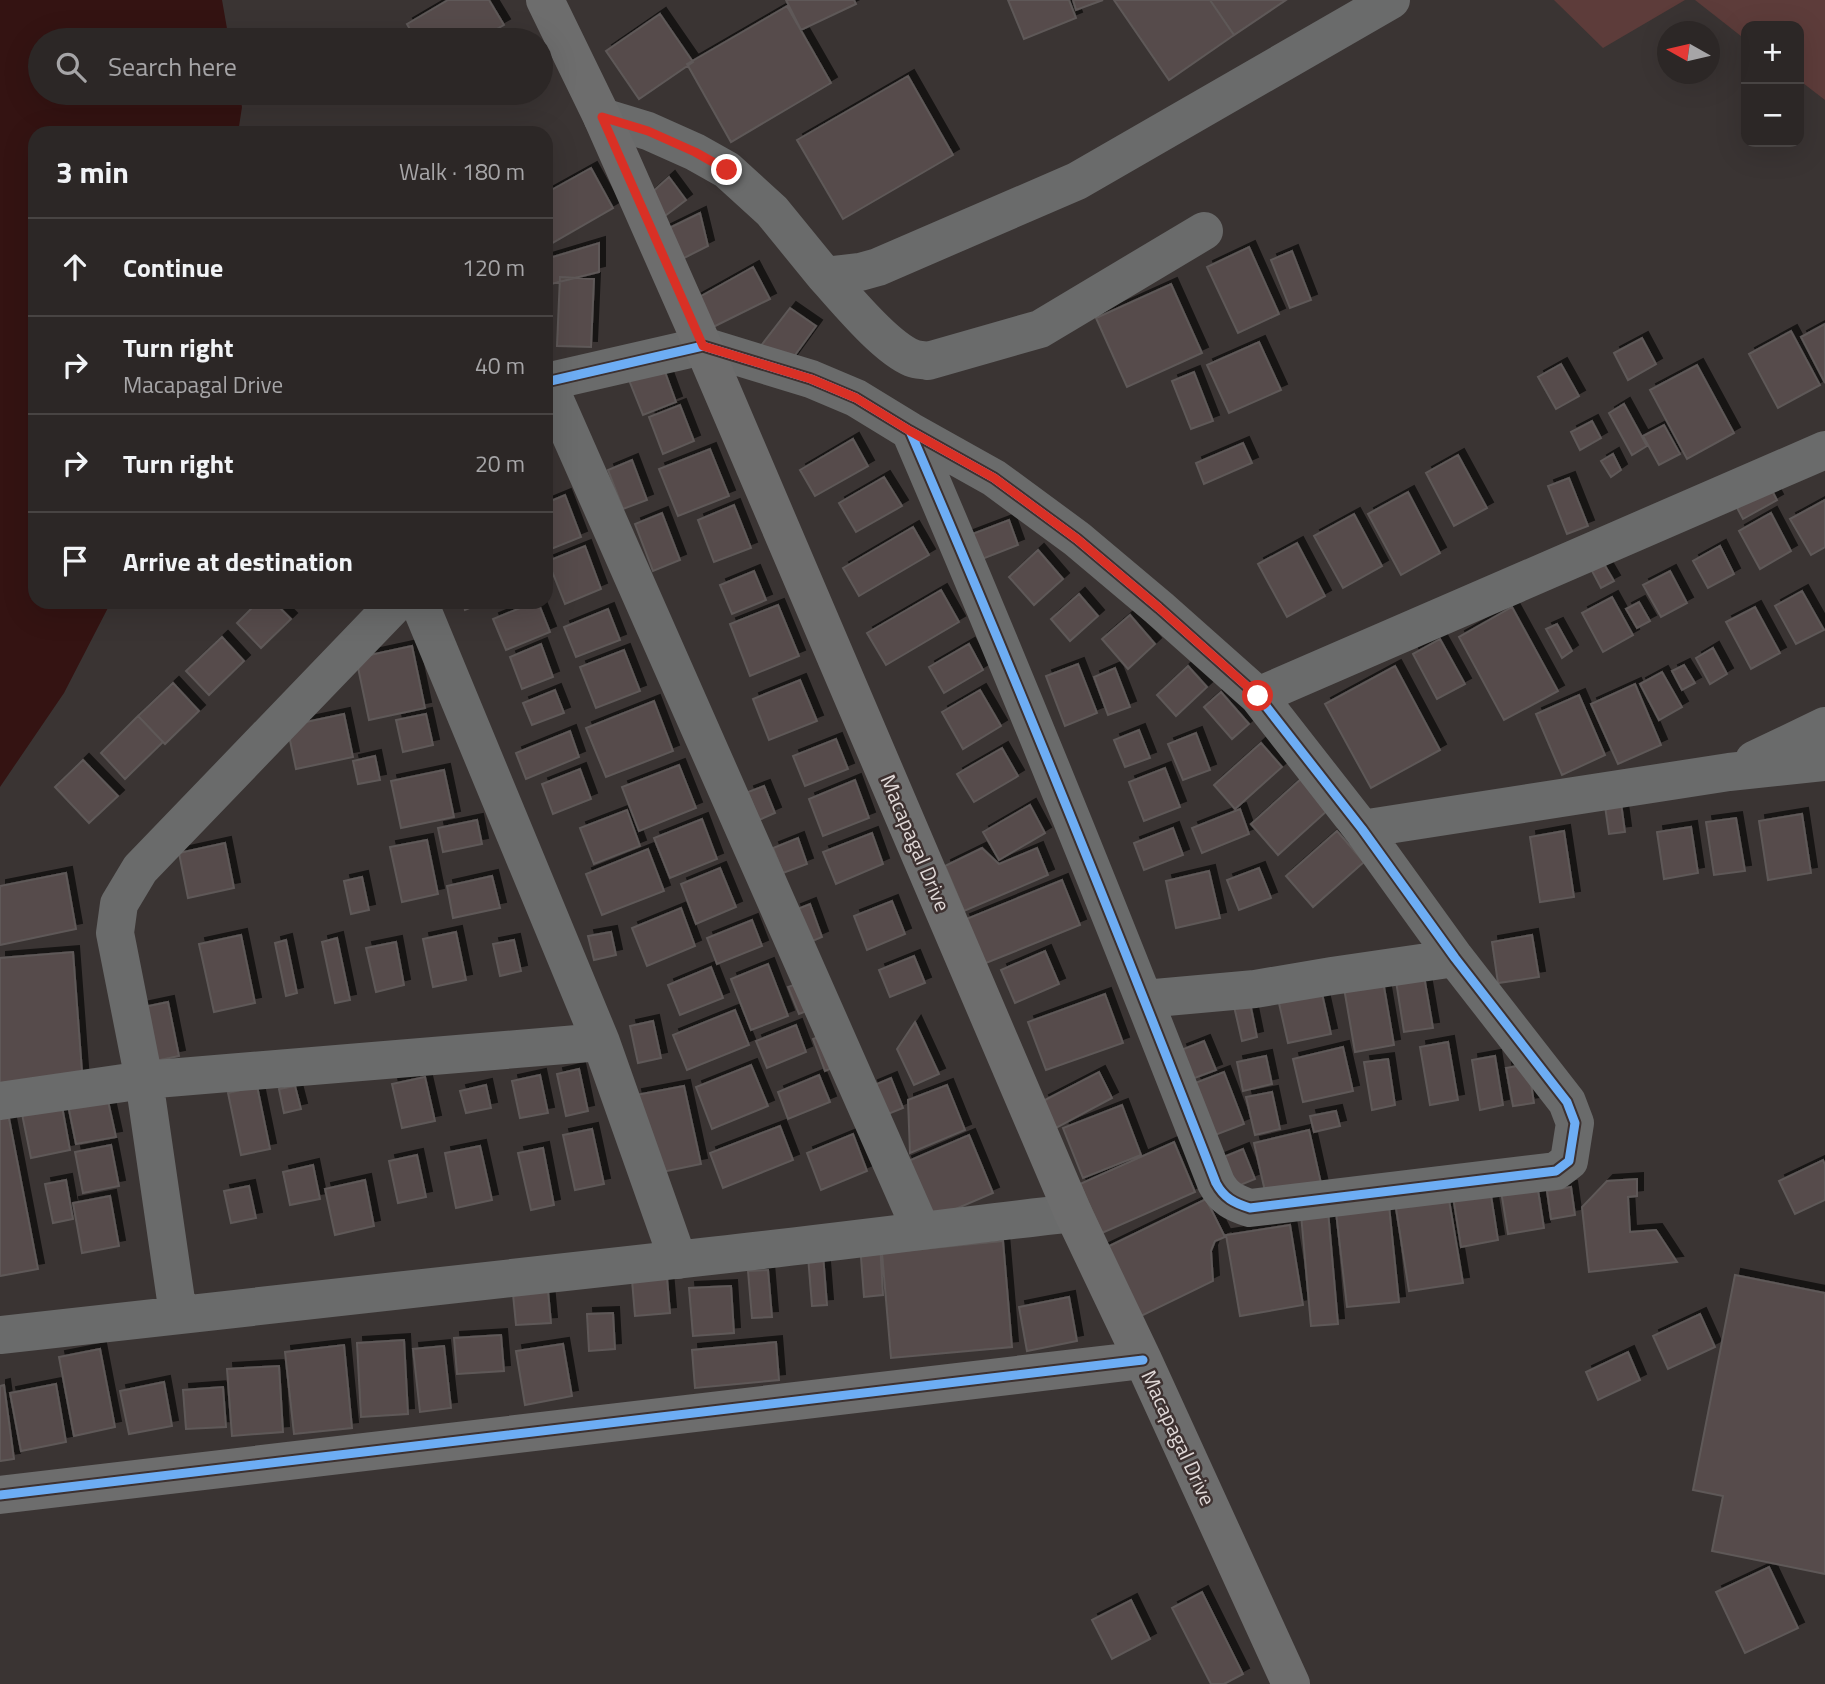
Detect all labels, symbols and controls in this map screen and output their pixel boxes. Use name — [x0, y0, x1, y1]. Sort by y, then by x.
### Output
north arrow — [1657, 21, 1720, 84]
map controls — [1741, 21, 1804, 147]
button: + — [1741, 21, 1804, 84]
search box — [28, 28, 553, 105]
text: Search here — [108, 47, 237, 86]
icon: search — [52, 48, 90, 86]
button: − — [1741, 84, 1804, 147]
text: 3 min — [56, 149, 129, 195]
text: Walk · 180 m — [399, 154, 525, 189]
route end — [711, 154, 742, 185]
icon: ahead — [56, 248, 94, 286]
text: Continue — [123, 248, 223, 287]
text: 120 m — [462, 250, 525, 285]
text: Turn right — [123, 328, 234, 367]
icon: right — [56, 346, 94, 384]
text: 40 m — [475, 348, 525, 383]
text: Macapagal Drive — [123, 367, 283, 402]
icon: right — [56, 444, 94, 482]
text: Turn right — [123, 444, 234, 483]
text: 20 m — [475, 446, 525, 481]
icon: arrive — [56, 542, 94, 580]
text: Arrive at destination — [123, 542, 353, 581]
route start — [1242, 680, 1273, 711]
street label: Macapagal Drive — [873, 769, 959, 916]
street label: Macapagal Drive — [1134, 1365, 1224, 1511]

